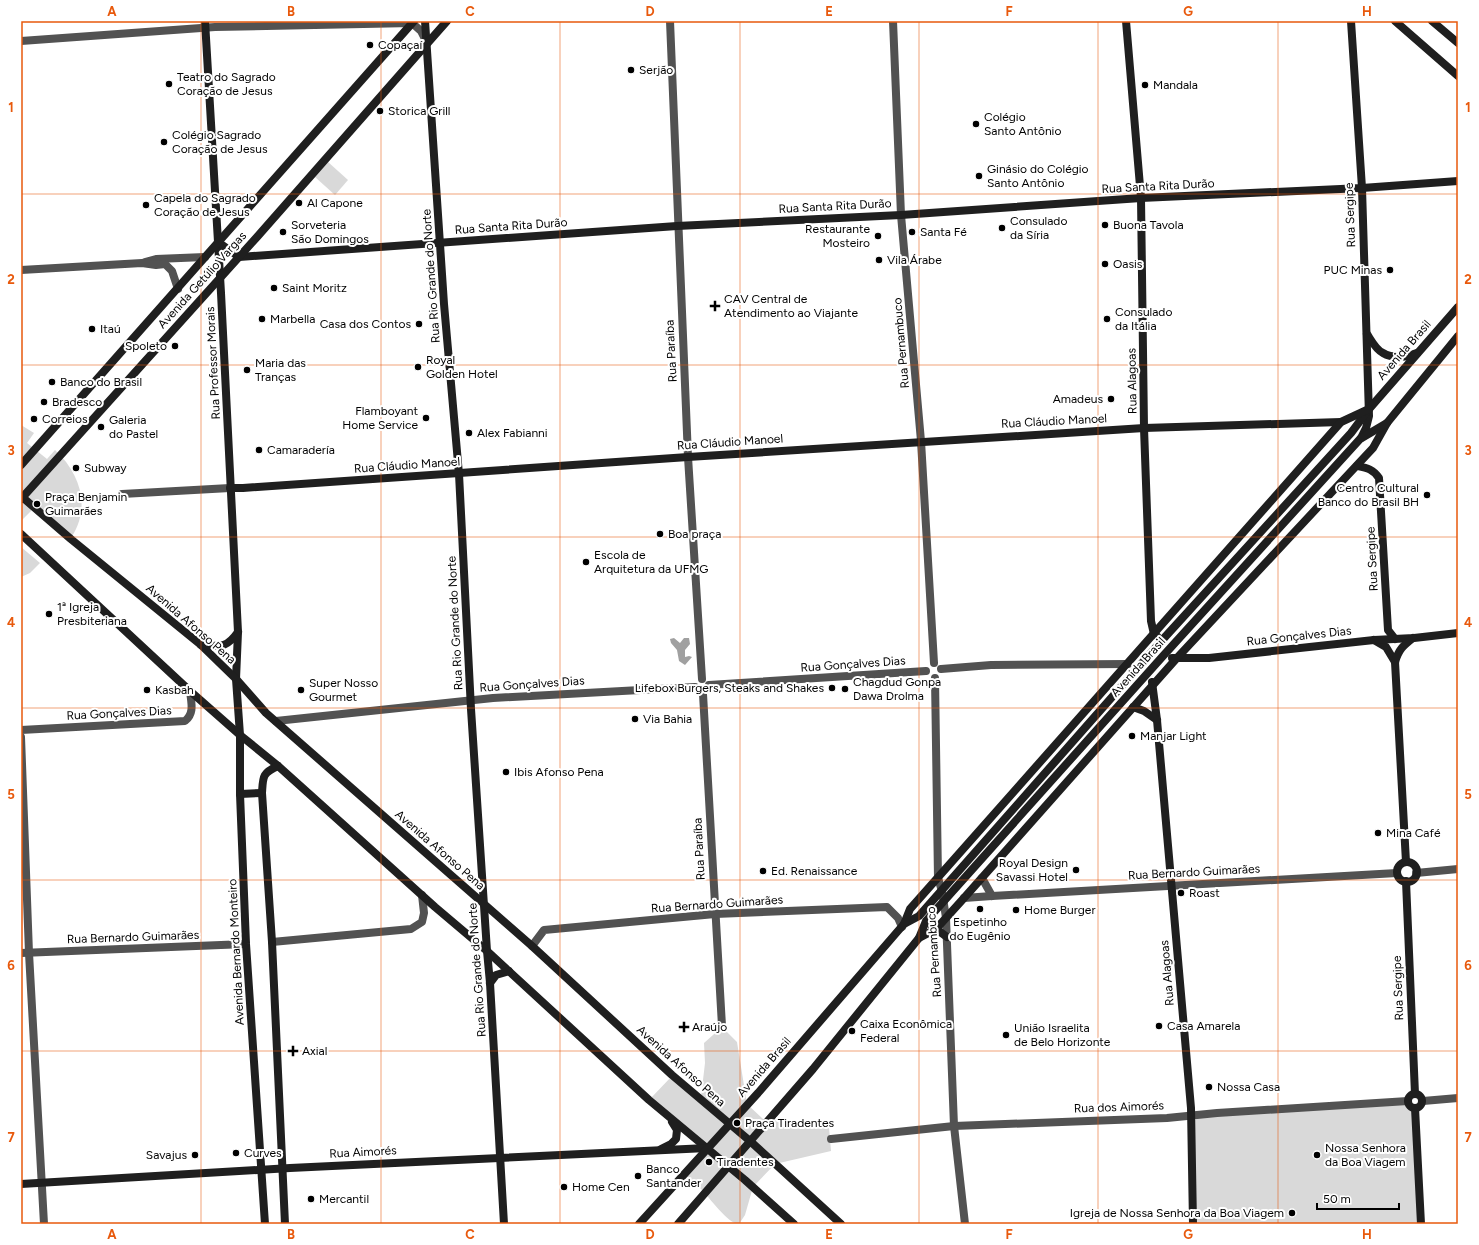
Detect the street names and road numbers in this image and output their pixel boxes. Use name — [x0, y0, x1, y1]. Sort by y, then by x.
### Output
street label: Rua Santa Rita Durão — [1101, 176, 1215, 196]
street label: Rua Sergipe — [1342, 182, 1358, 248]
street label: Rua Santa Rita Durão — [778, 196, 892, 216]
street label: Rua Rio Grande do Norte — [419, 208, 443, 344]
street label: Rua Santa Rita Durão — [454, 215, 568, 237]
street label: Avenida Getúlio Vargas — [155, 228, 249, 331]
street label: Rua Pernambuco — [890, 297, 912, 389]
street label: Rua Professor Morais — [203, 306, 223, 420]
street label: Avenida Brasil — [1374, 317, 1434, 383]
street label: Rua Paraíba — [662, 319, 680, 383]
street label: Rua Alagoas — [1124, 348, 1140, 414]
street label: Rua Cláudio Manoel — [1001, 411, 1107, 431]
street label: Rua Cláudio Manoel — [677, 431, 783, 453]
street label: Rua Cláudio Manoel — [354, 454, 460, 476]
street label: Rua Sergipe — [1363, 526, 1381, 592]
street label: Rua Rio Grande do Norte — [444, 555, 466, 690]
street label: Avenida Afonso Pena — [143, 581, 239, 667]
street label: Rua Gonçalves Dias — [1246, 623, 1352, 648]
street label: Avenida Brasil — [1108, 635, 1168, 699]
street label: Rua Gonçalves Dias — [800, 653, 906, 675]
street label: Rua Gonçalves Dias — [479, 673, 585, 695]
street label: Rua Gonçalves Dias — [66, 703, 172, 723]
street label: Avenida Afonso Pena — [392, 807, 488, 893]
street label: Rua Paraíba — [690, 817, 708, 881]
street label: Rua Bernardo Guimarães — [1128, 862, 1261, 882]
street label: Avenida Bernardo Monteiro — [225, 878, 247, 1026]
street label: Rua Bernardo Guimarães — [651, 892, 784, 916]
street label: Rua Rio Grande do Norte — [465, 902, 489, 1038]
street label: Rua Pernambuco — [924, 906, 944, 998]
street label: Rua Bernardo Guimarães — [67, 928, 200, 946]
street label: Rua Alagoas — [1157, 939, 1177, 1006]
street label: Rua Sergipe — [1390, 955, 1406, 1021]
street label: Avenida Afonso Pena — [634, 1023, 728, 1109]
street label: Avenida Brasil — [734, 1034, 794, 1100]
street label: Rua dos Aimorés — [1074, 1098, 1165, 1116]
street label: Rua Aimorés — [329, 1143, 398, 1161]

